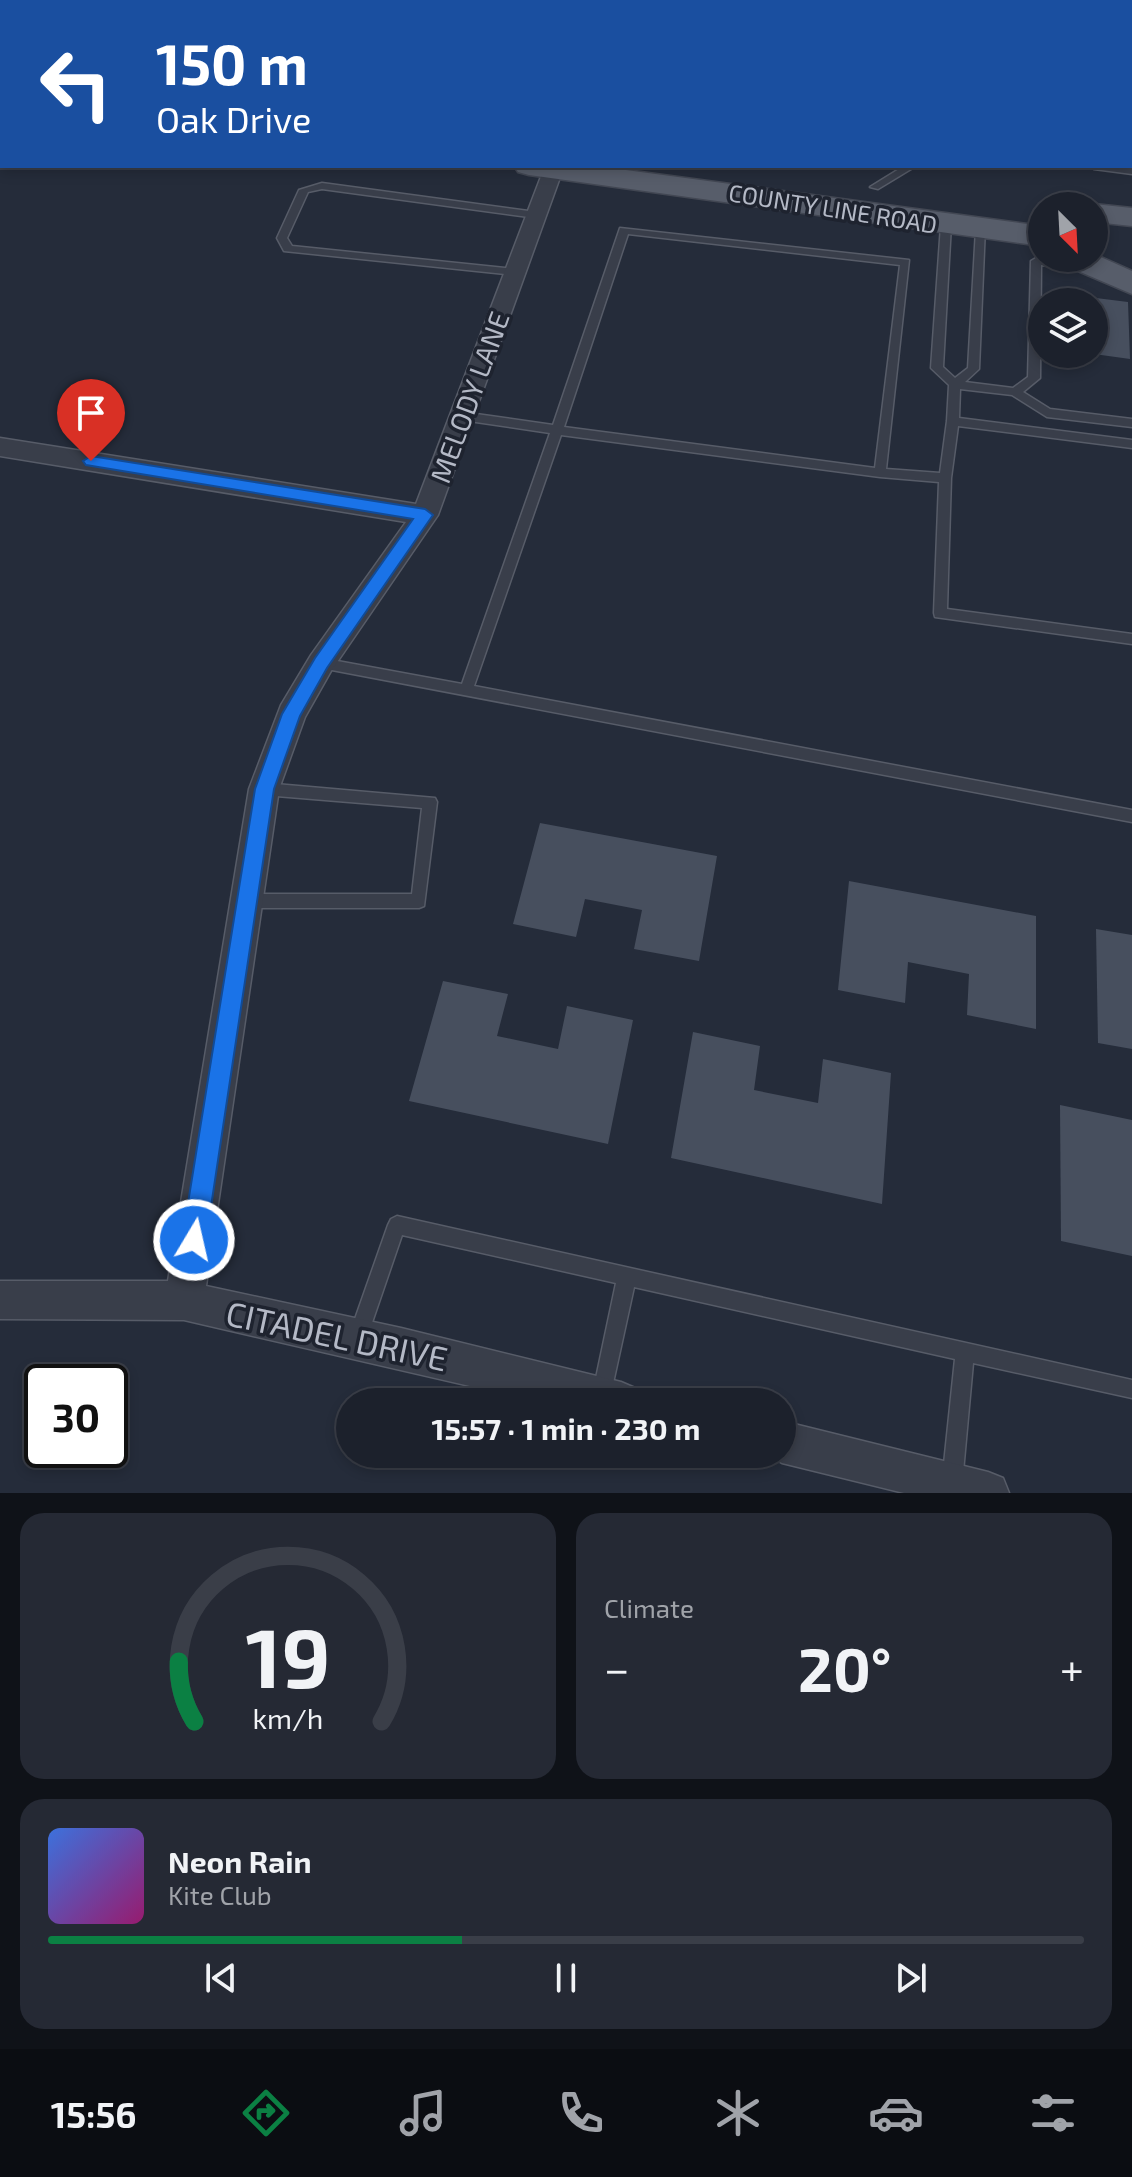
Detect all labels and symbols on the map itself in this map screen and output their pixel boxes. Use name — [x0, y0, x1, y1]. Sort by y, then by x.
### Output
street label: COUNTY LINE ROAD — [727, 177, 939, 239]
north arrow — [1028, 192, 1108, 272]
street label: MELODY LANE — [422, 307, 516, 487]
pin — [57, 379, 125, 461]
position arrow — [152, 1198, 236, 1282]
street label: CITADEL DRIVE — [223, 1292, 451, 1378]
speed limit sign: 30 — [24, 1364, 128, 1468]

